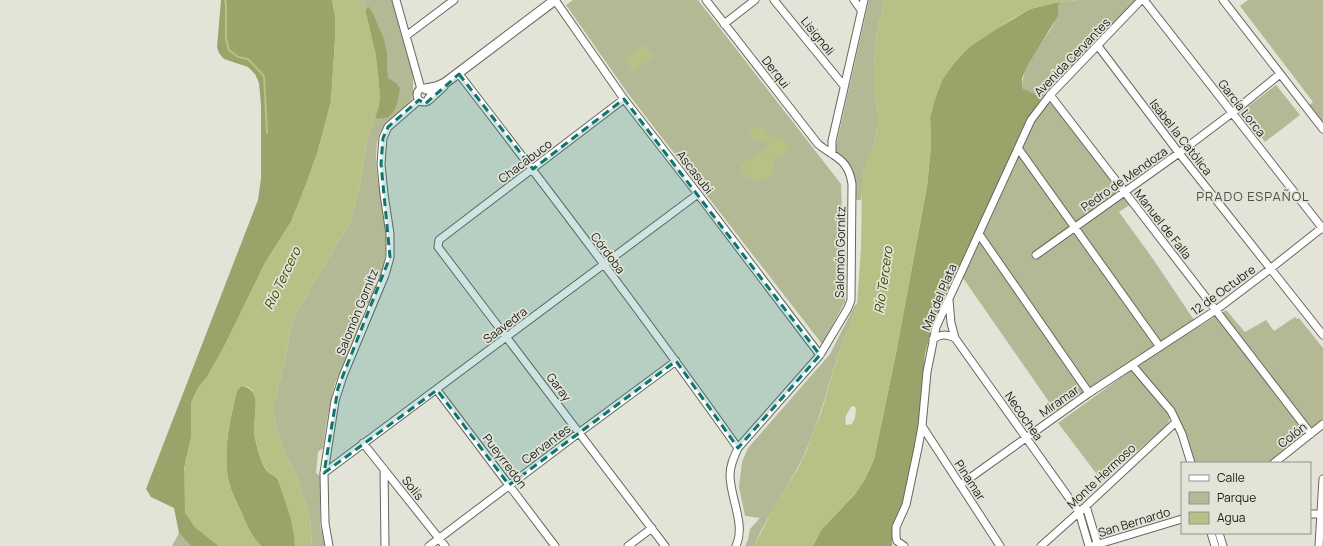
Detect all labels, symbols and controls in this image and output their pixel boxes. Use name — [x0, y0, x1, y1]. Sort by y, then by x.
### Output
street label: Lisignoli — [797, 13, 839, 59]
street label: Avenida Cervantes — [1030, 14, 1114, 100]
street label: Derqui — [758, 52, 794, 92]
street label: García Lorca — [1214, 76, 1270, 140]
street label: Isabel la Católica — [1146, 95, 1216, 179]
street label: Chacabuco — [495, 135, 555, 187]
street label: Pedro de Mendoza — [1077, 143, 1171, 215]
street label: Ascasubi — [673, 147, 717, 197]
street label: Manuel de Falla — [1130, 185, 1196, 263]
district label: PRADO ESPAÑOL — [1196, 187, 1310, 205]
street label: Salomón Gornitz — [831, 206, 849, 298]
street label: Córdoba — [587, 229, 629, 277]
water label: Río Tercero — [259, 243, 305, 312]
water label: Río Tercero — [869, 244, 897, 315]
street label: Mar del Plata — [917, 261, 961, 333]
street label: 12 de Octubre — [1187, 261, 1259, 319]
street label: Salomón Gornitz — [332, 266, 382, 358]
street label: Saavedra — [479, 303, 531, 347]
street label: Garay — [543, 369, 576, 405]
street label: Miramar — [1036, 381, 1083, 421]
street label: Necochea — [1001, 388, 1047, 444]
street label: Colón — [1274, 418, 1310, 452]
street label: Cervantes — [518, 420, 574, 468]
street label: Pueyrredón — [479, 430, 531, 492]
street label: Monte Hermoso — [1063, 440, 1139, 512]
street label: Pinamar — [951, 456, 990, 504]
legend — [1181, 462, 1311, 534]
text: Calle — [1217, 469, 1245, 486]
street label: Solís — [398, 472, 428, 504]
text: Parque — [1217, 489, 1256, 506]
street label: San Bernardo — [1096, 503, 1172, 541]
text: Agua — [1217, 509, 1246, 526]

